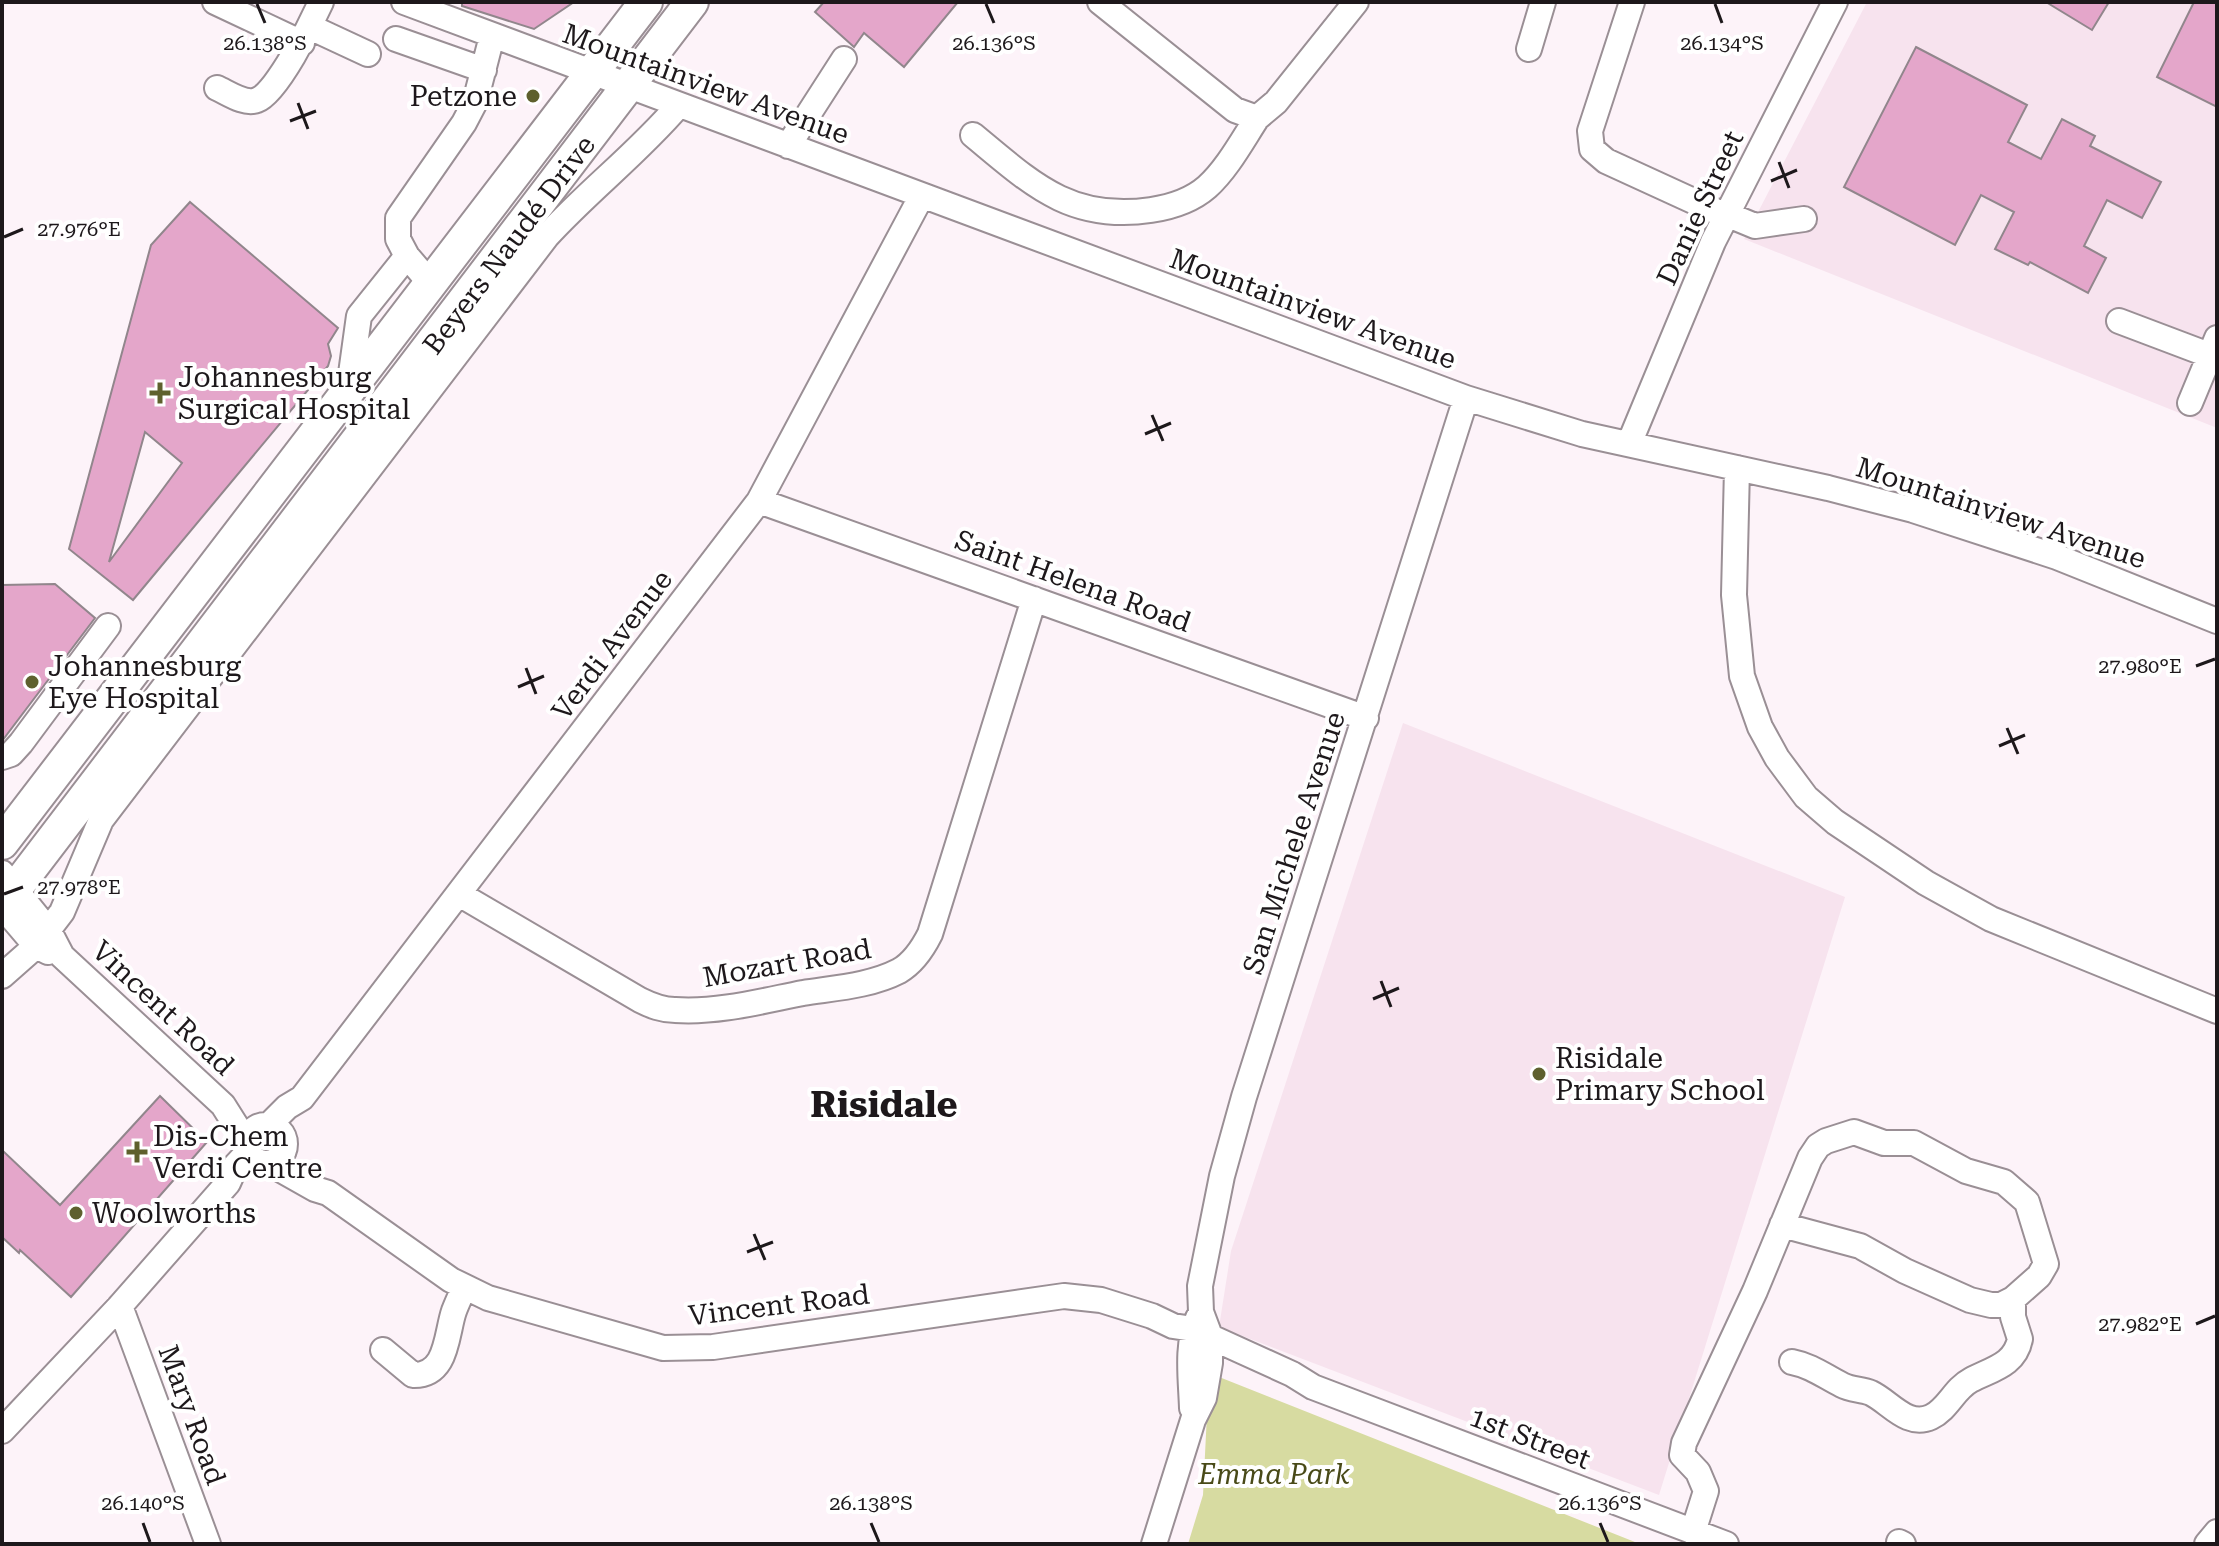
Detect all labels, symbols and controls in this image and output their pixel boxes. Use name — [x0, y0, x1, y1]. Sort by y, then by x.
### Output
street label: Mountainview Avenue — [558, 17, 854, 151]
text: 26.138°S — [223, 31, 307, 55]
text: 26.136°S — [952, 31, 1036, 55]
text: 26.134°S — [1680, 31, 1764, 55]
place label: Petzone — [410, 80, 517, 113]
marker: Petzone — [524, 87, 542, 105]
street label: Danie Street — [1650, 126, 1750, 290]
street label: Beyers Naudé Drive — [416, 129, 602, 361]
text: 27.976°E — [37, 217, 121, 241]
street label: Mountainview Avenue — [1165, 242, 1461, 376]
place label: Johannesburg Surgical Hospital — [178, 361, 411, 426]
marker: Johannesburg Surgical Hospital — [149, 382, 171, 404]
street label: Mountainview Avenue — [1852, 451, 2150, 575]
street label: Saint Helena Road — [951, 523, 1195, 639]
street label: Verdi Avenue — [545, 564, 679, 726]
place label: Johannesburg Eye Hospital — [48, 650, 241, 715]
text: 27.980°E — [2098, 654, 2182, 678]
marker: Johannesburg Eye Hospital — [23, 673, 41, 691]
street label: San Michele Avenue — [1236, 708, 1352, 978]
text: 27.978°E — [37, 875, 121, 899]
street label: Mozart Road — [700, 932, 874, 994]
street label: Vincent Road — [85, 934, 241, 1082]
place label: Risidale Primary School — [1555, 1042, 1765, 1107]
marker: Risidale Primary School — [1530, 1065, 1548, 1083]
district label: Risidale — [810, 1084, 958, 1126]
place label: Dis-Chem Verdi Centre — [153, 1120, 322, 1185]
marker: Dis-Chem Verdi Centre — [128, 1143, 146, 1161]
place label: Woolworths — [92, 1197, 256, 1230]
marker: Woolworths — [67, 1204, 85, 1222]
street label: Vincent Road — [687, 1278, 871, 1332]
text: 27.982°E — [2098, 1312, 2182, 1336]
street label: Mary Road — [152, 1341, 233, 1489]
street label: 1st Street — [1465, 1400, 1595, 1476]
park label: Emma Park — [1197, 1458, 1351, 1491]
text: 26.140°S — [101, 1491, 185, 1515]
text: 26.138°S — [829, 1491, 913, 1515]
text: 26.136°S — [1558, 1491, 1642, 1515]

